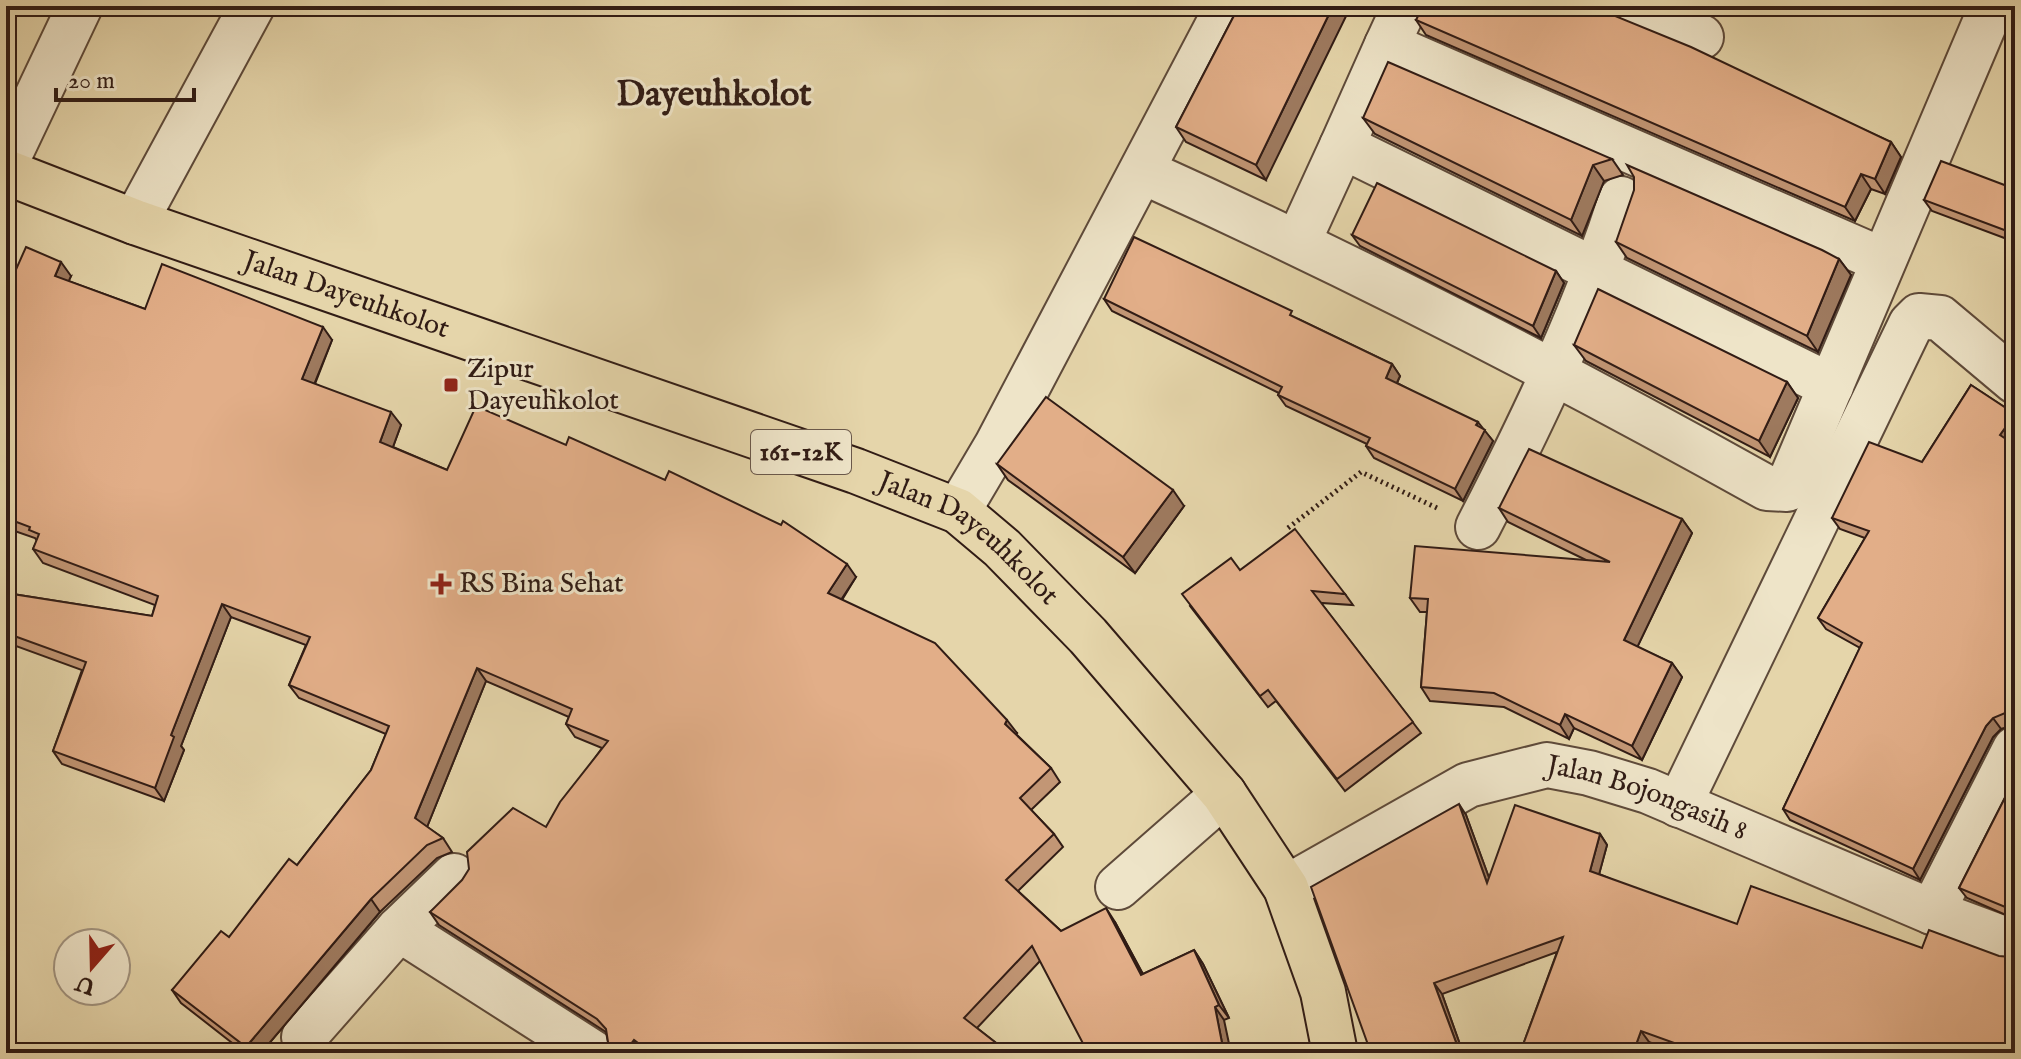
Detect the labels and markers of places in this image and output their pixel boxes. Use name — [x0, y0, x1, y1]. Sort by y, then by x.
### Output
place label: Zipur Dayeuhkolot — [467, 352, 619, 419]
marker: Zipur Dayeuhkolot — [442, 376, 460, 394]
place label: RS Bina Sehat — [459, 567, 624, 602]
marker: RS Bina Sehat — [430, 573, 452, 595]

